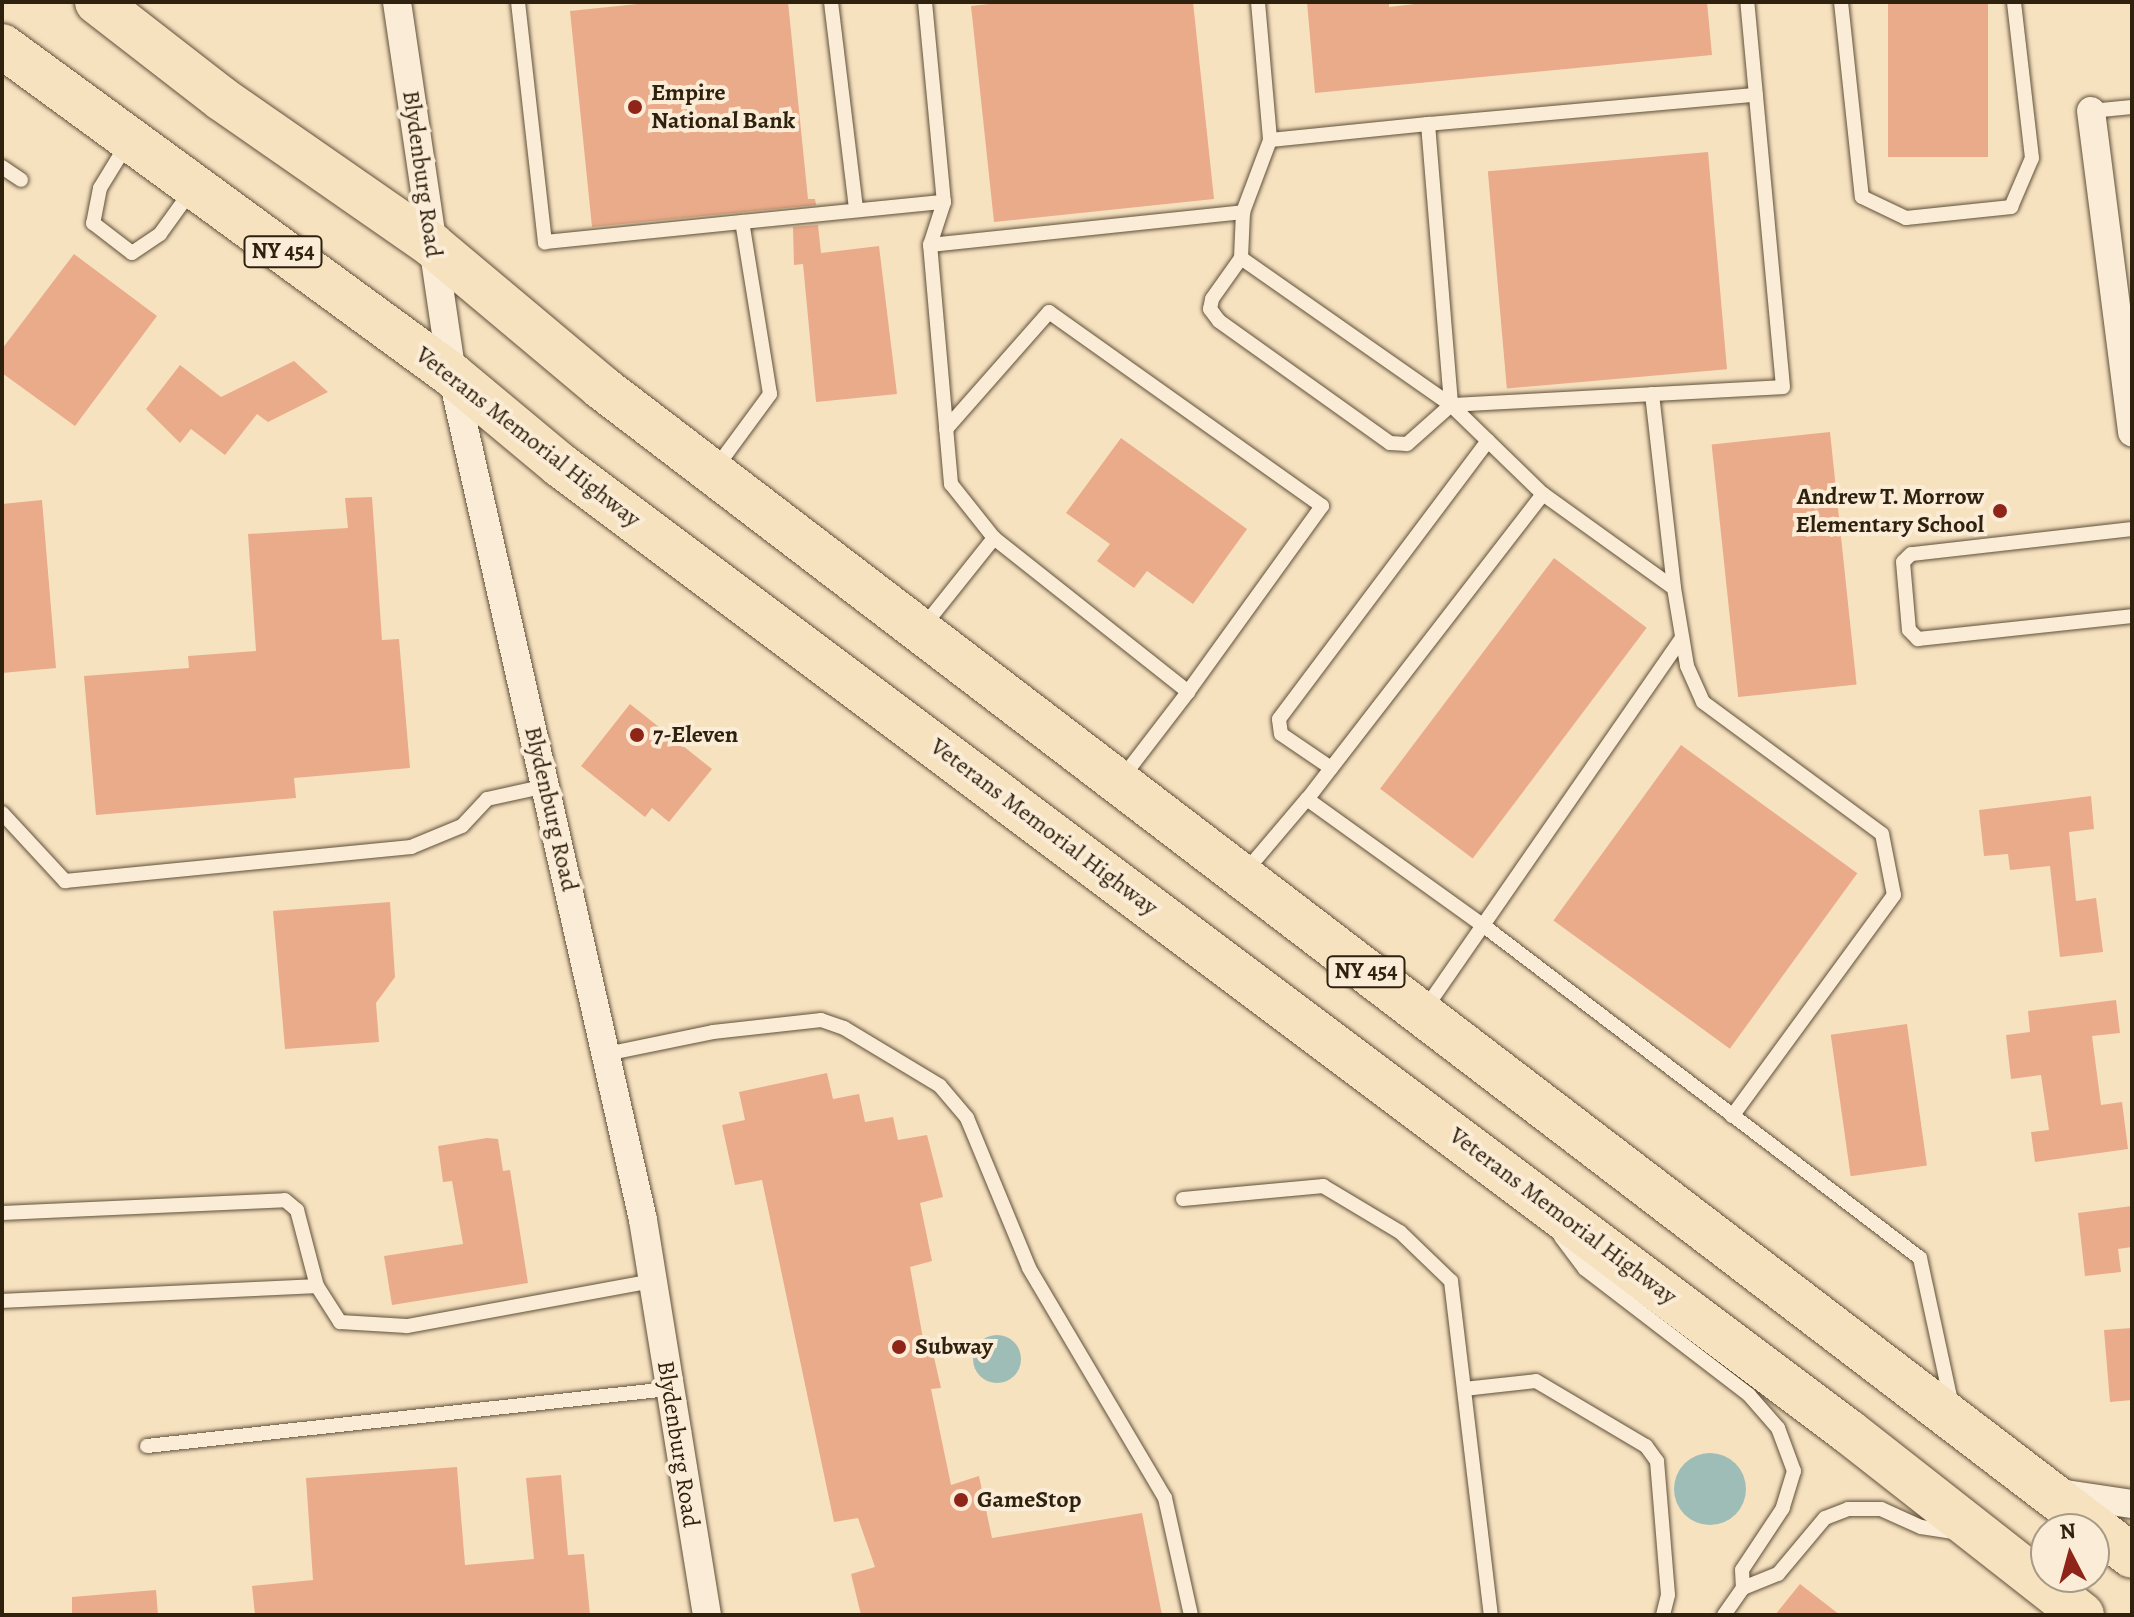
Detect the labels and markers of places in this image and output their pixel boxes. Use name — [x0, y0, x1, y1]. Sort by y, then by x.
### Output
place label: Empire National Bank — [651, 79, 795, 135]
marker: Empire National Bank — [626, 98, 644, 116]
place label: Andrew T. Morrow Elementary School — [1796, 483, 1984, 539]
marker: Andrew T. Morrow Elementary School — [1991, 502, 2009, 520]
place label: 7-Eleven — [653, 721, 738, 749]
marker: 7-Eleven — [628, 726, 646, 744]
place label: Subway — [915, 1333, 993, 1361]
marker: Subway — [890, 1338, 908, 1356]
place label: GameStop — [977, 1486, 1081, 1514]
marker: GameStop — [952, 1491, 970, 1509]

